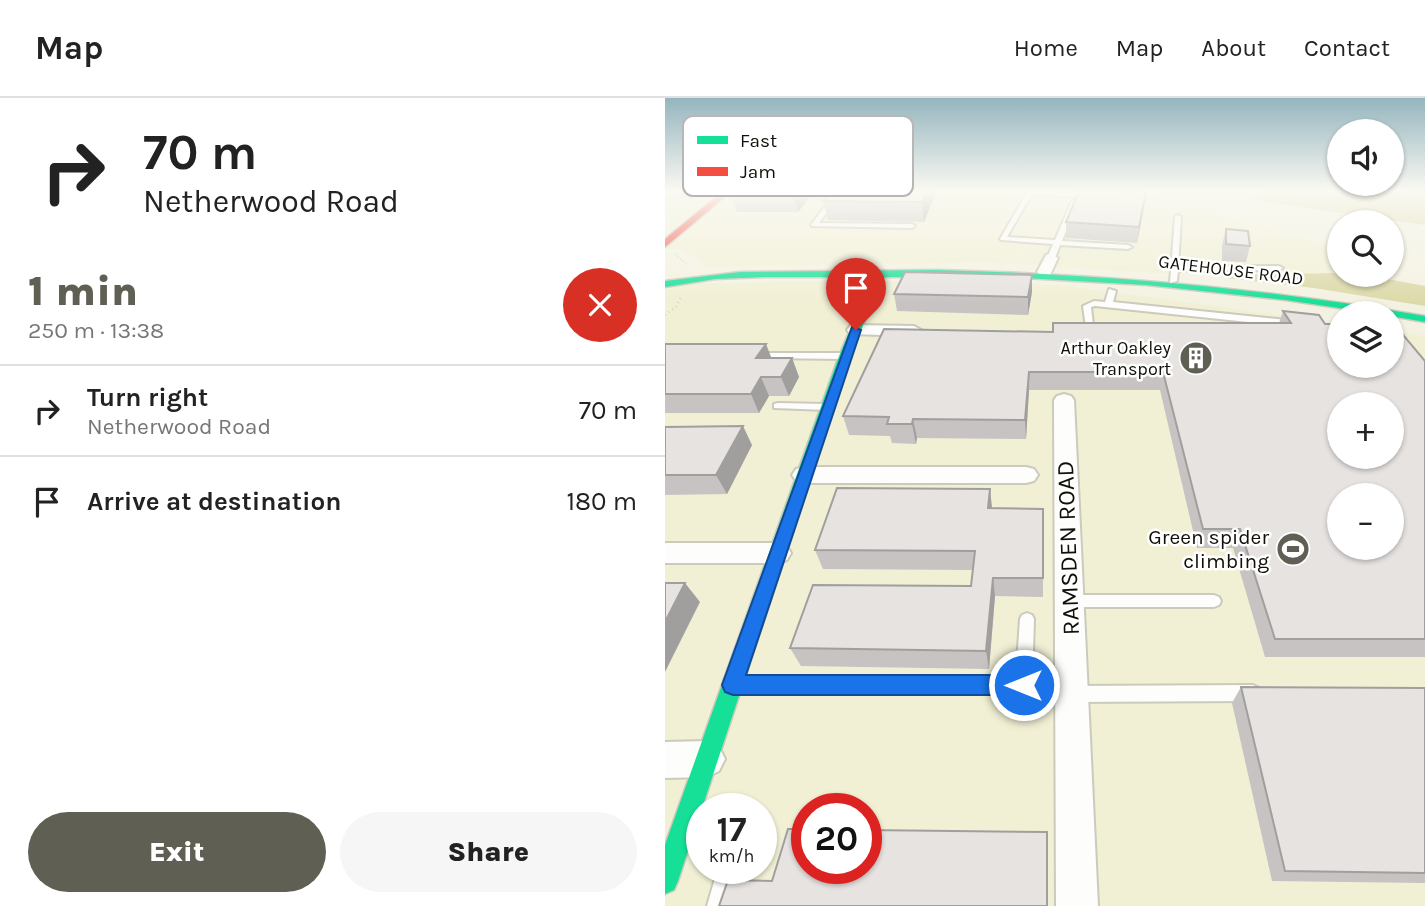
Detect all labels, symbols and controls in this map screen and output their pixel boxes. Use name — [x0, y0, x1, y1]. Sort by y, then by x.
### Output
text: Map — [35, 29, 103, 67]
text: Home — [1014, 34, 1078, 62]
text: Map — [1116, 34, 1163, 62]
text: About — [1201, 34, 1266, 62]
text: Contact — [1304, 34, 1390, 62]
legend — [683, 116, 913, 196]
map controls — [1327, 119, 1404, 560]
button: sound — [1327, 119, 1404, 196]
text: 70 m — [143, 124, 257, 181]
icon: right — [28, 126, 119, 217]
text: Fast — [740, 130, 777, 152]
text: Jam — [740, 161, 776, 183]
text: Netherwood Road — [143, 183, 399, 220]
button: search — [1327, 210, 1404, 287]
street label: GATEHOUSE ROAD — [1157, 250, 1305, 290]
pin — [826, 258, 886, 330]
text: 1 min — [28, 266, 138, 316]
button: close — [563, 268, 637, 342]
icon: arrive — [837, 269, 875, 307]
button: layers — [1327, 301, 1404, 378]
text: 250 m · 13:38 — [28, 317, 164, 344]
place label: Arthur Oakley Transport — [1061, 337, 1172, 380]
building icon: Arthur Oakley Transport — [1177, 339, 1215, 377]
text: Turn right — [87, 382, 208, 413]
icon: right — [28, 392, 66, 430]
button: + — [1327, 392, 1404, 469]
text: 70 m — [579, 395, 637, 426]
text: Netherwood Road — [87, 413, 271, 440]
street label: RAMSDEN ROAD — [1051, 460, 1085, 636]
icon: arrive — [28, 483, 66, 521]
button: − — [1327, 483, 1404, 560]
text: Arrive at destination — [87, 486, 341, 517]
text: 180 m — [567, 486, 637, 517]
place label: Green spider climbing — [1148, 525, 1269, 573]
sports icon: Green spider climbing — [1274, 530, 1312, 568]
position arrow — [987, 648, 1061, 722]
speed limit sign: 20 — [791, 793, 882, 884]
text: 17 — [717, 809, 746, 850]
button: Exit — [28, 812, 326, 892]
button: Share — [340, 812, 637, 892]
text: km/h — [709, 845, 754, 867]

